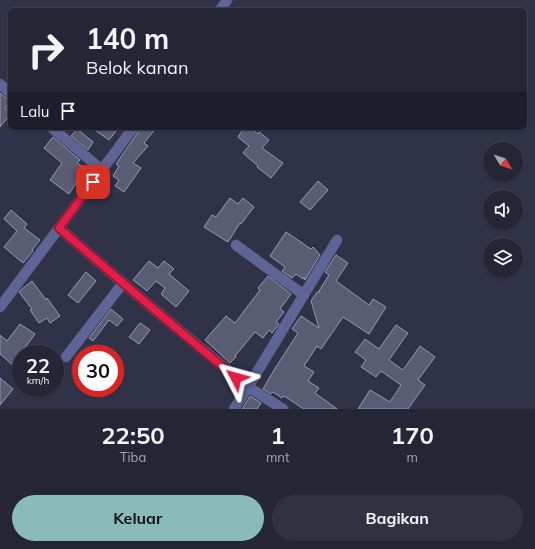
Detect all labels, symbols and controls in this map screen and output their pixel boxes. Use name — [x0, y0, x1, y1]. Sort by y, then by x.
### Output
text: 140 m — [86, 21, 169, 56]
icon: right — [20, 24, 72, 76]
text: Belok kanan — [86, 56, 188, 79]
icon: arrive — [57, 100, 79, 122]
text: Lalu — [20, 102, 49, 121]
north arrow — [483, 142, 523, 182]
map controls — [483, 142, 523, 278]
pin — [76, 165, 110, 199]
icon: arrive — [82, 171, 104, 193]
button: sound — [483, 190, 523, 230]
button: layers — [483, 238, 523, 278]
speed limit sign: 30 — [72, 345, 124, 397]
text: 22 — [26, 353, 50, 378]
position arrow — [215, 357, 257, 399]
text: km/h — [27, 374, 49, 387]
text: 22:50 — [101, 420, 165, 450]
text: 1 — [270, 420, 285, 450]
text: 170 — [391, 420, 434, 450]
text: Tiba — [120, 449, 146, 465]
text: mnt — [266, 449, 289, 465]
text: m — [407, 449, 418, 465]
button: Keluar — [12, 495, 264, 541]
button: Bagikan — [272, 495, 523, 541]

